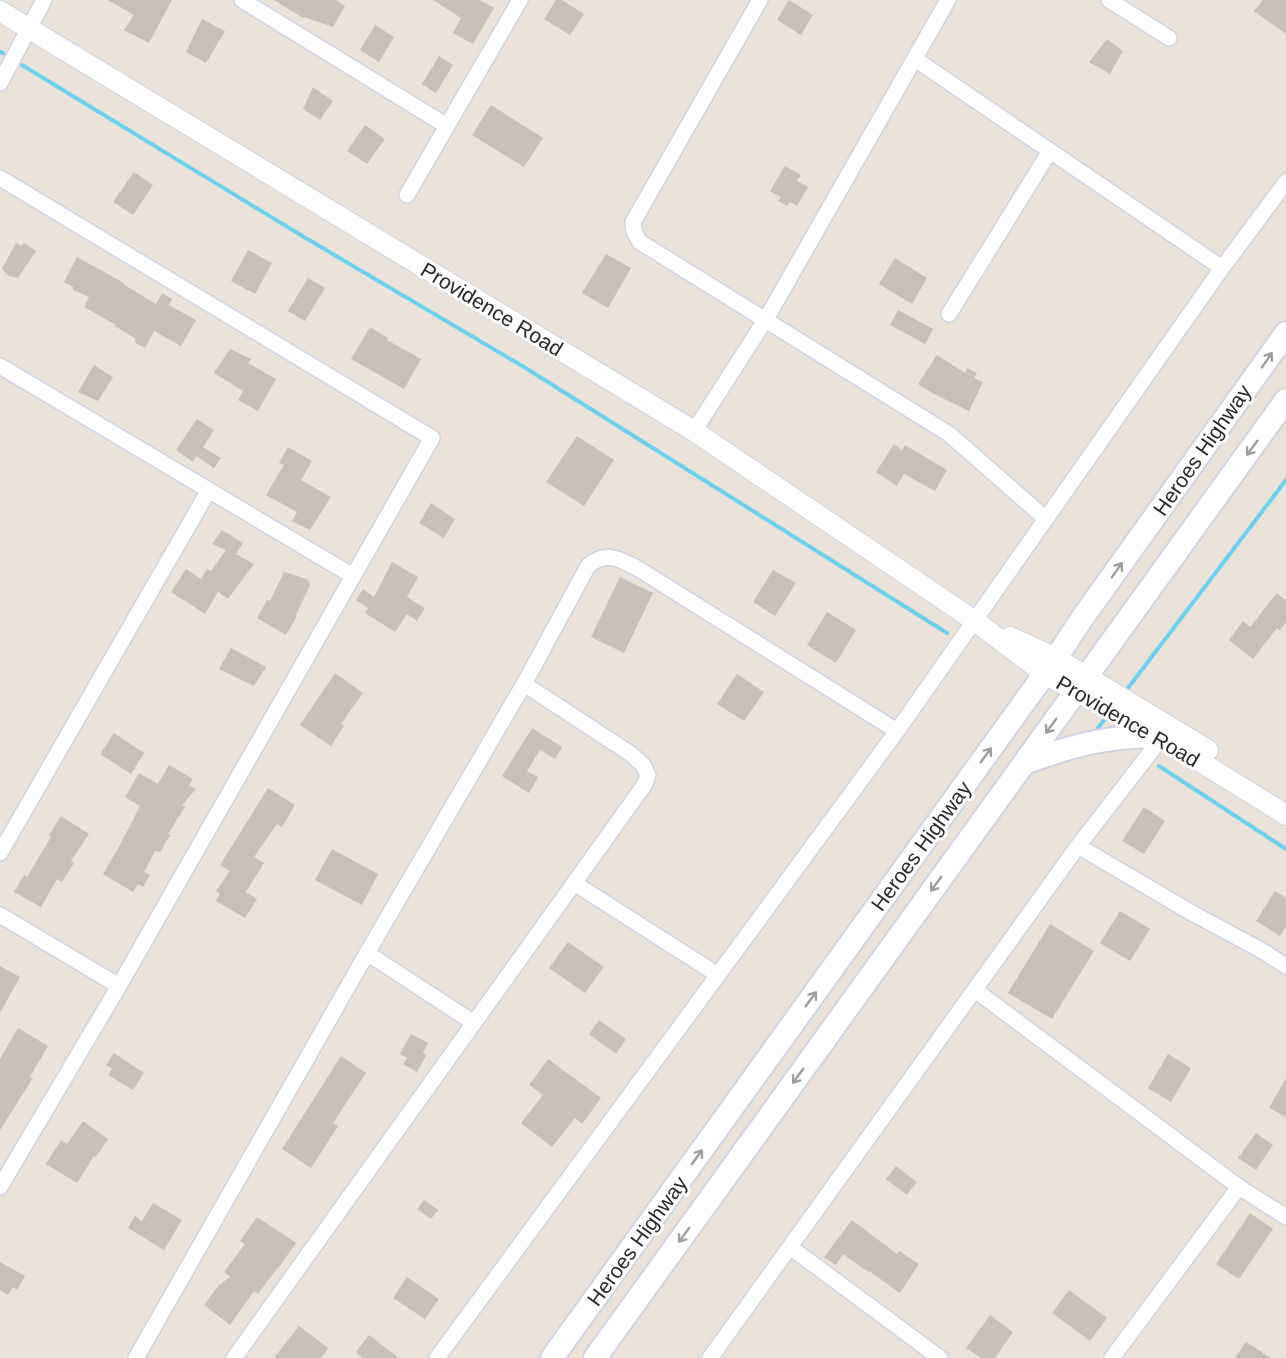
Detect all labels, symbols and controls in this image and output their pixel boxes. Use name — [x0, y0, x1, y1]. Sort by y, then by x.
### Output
street label: Providence Road — [417, 258, 567, 360]
one-way arrow — [1261, 352, 1273, 368]
street label: Heroes Highway — [1148, 380, 1256, 520]
one-way arrow — [1246, 439, 1258, 455]
one-way arrow — [1111, 562, 1123, 578]
street label: Providence Road — [1052, 671, 1204, 771]
one-way arrow — [1044, 717, 1057, 733]
one-way arrow — [980, 748, 992, 764]
street label: Heroes Highway — [866, 777, 976, 915]
one-way arrow — [930, 875, 943, 891]
one-way arrow — [805, 991, 817, 1007]
one-way arrow — [792, 1068, 804, 1084]
one-way arrow — [691, 1150, 703, 1166]
street label: Heroes Highway — [582, 1172, 692, 1310]
one-way arrow — [678, 1226, 690, 1242]

